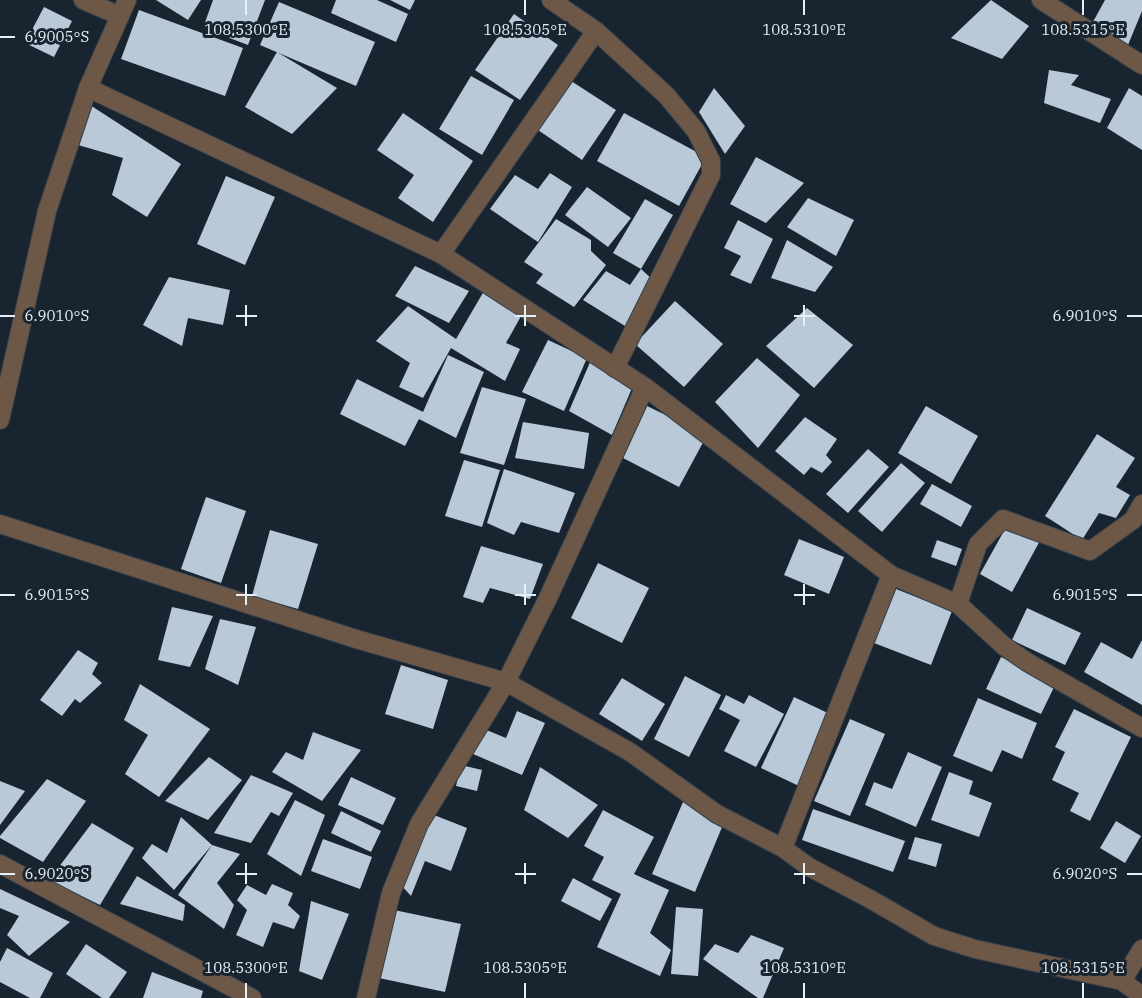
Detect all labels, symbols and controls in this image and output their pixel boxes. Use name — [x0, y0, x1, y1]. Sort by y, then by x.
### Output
text: 108.5300°E — [204, 20, 288, 39]
text: 108.5305°E — [483, 20, 567, 39]
text: 108.5310°E — [762, 20, 846, 39]
text: 108.5315°E — [1041, 20, 1125, 39]
text: 6.9005°S — [25, 27, 89, 46]
text: 6.9010°S — [25, 306, 89, 325]
text: 6.9010°S — [1053, 306, 1117, 325]
text: 6.9015°S — [25, 585, 89, 604]
text: 6.9015°S — [1053, 585, 1117, 604]
text: 6.9020°S — [25, 864, 89, 883]
text: 6.9020°S — [1053, 864, 1117, 883]
text: 108.5300°E — [204, 958, 288, 977]
text: 108.5305°E — [483, 958, 567, 977]
text: 108.5310°E — [762, 958, 846, 977]
text: 108.5315°E — [1041, 958, 1125, 977]

